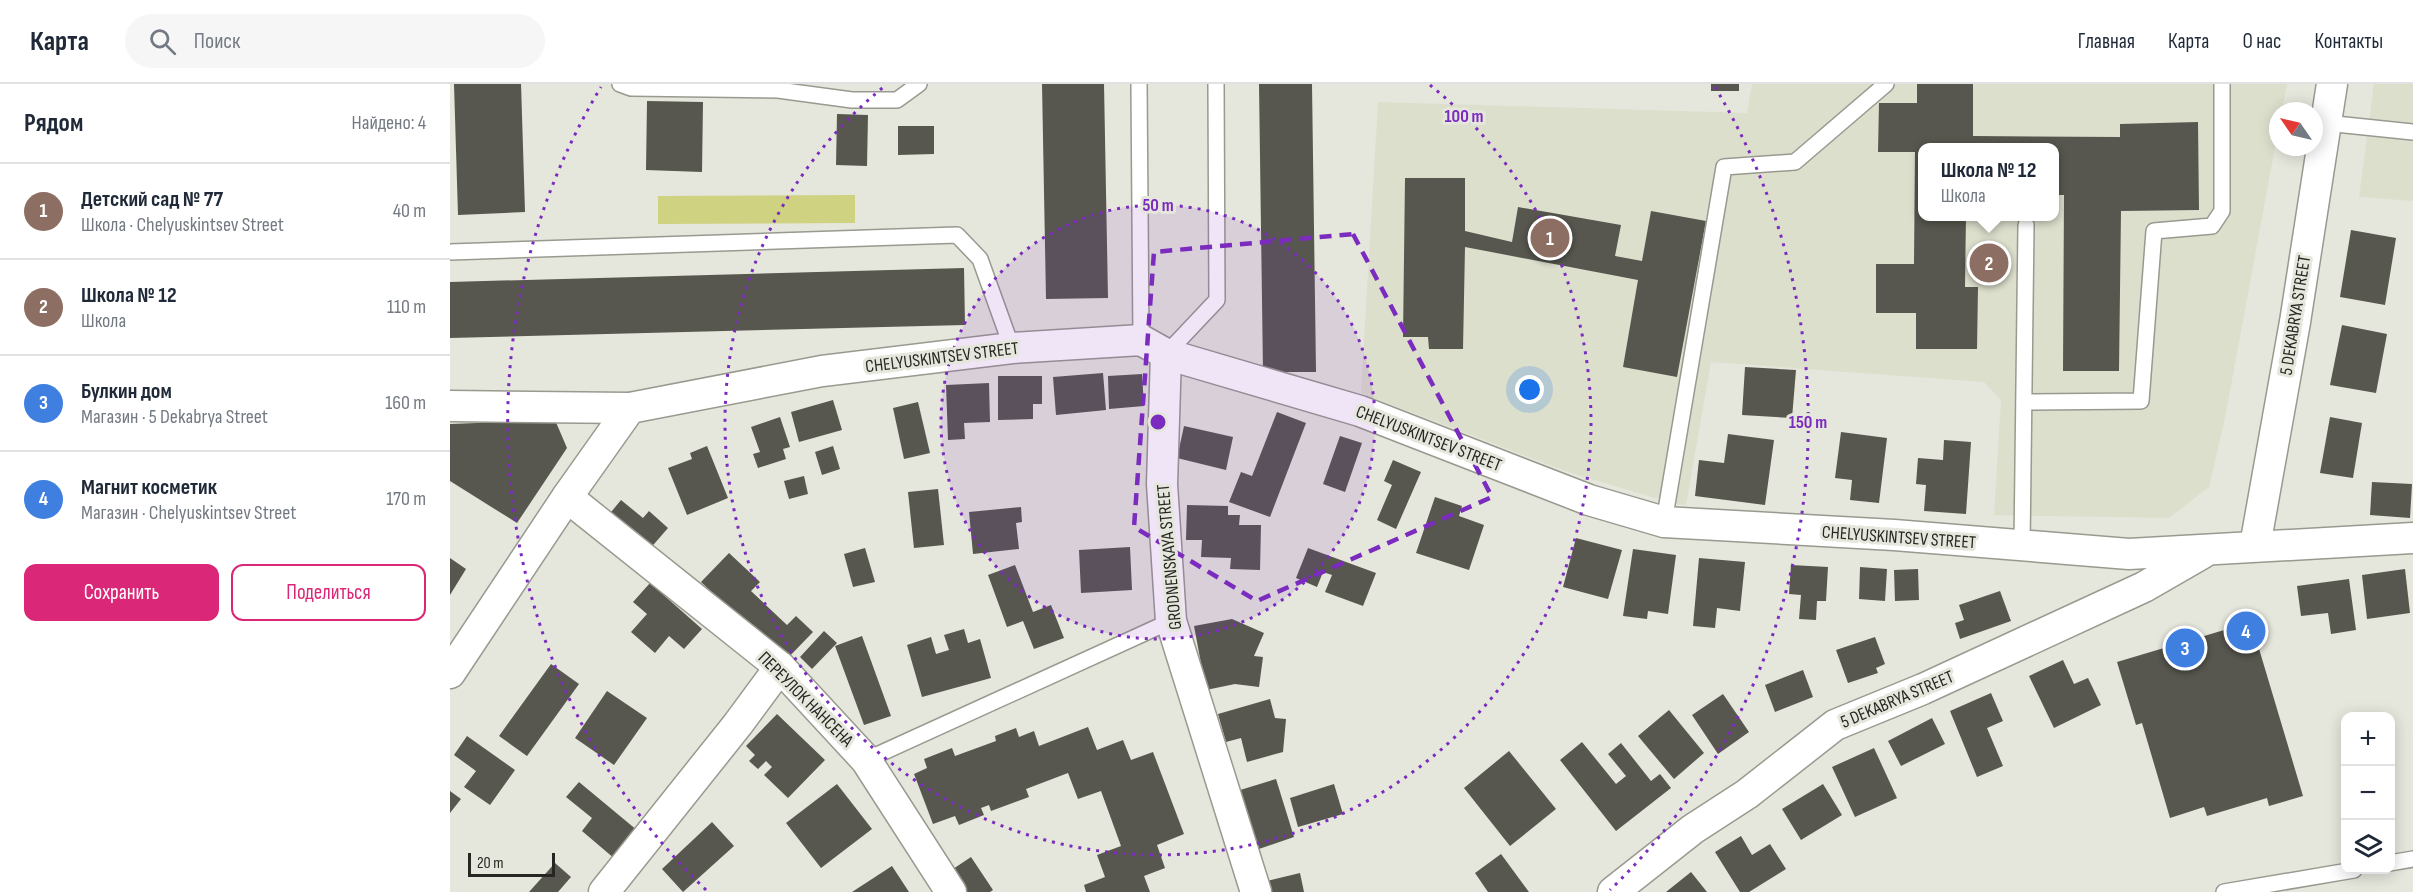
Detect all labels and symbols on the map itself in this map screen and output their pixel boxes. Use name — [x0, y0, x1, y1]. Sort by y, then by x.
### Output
north arrow — [2269, 102, 2323, 156]
text: 100 m — [1445, 106, 1484, 127]
text: 50 m — [1142, 195, 1174, 216]
pin: 1 — [1530, 216, 1570, 260]
pin: 2 — [1970, 240, 2008, 285]
street label: 5 DEKABRYA STREET — [2276, 254, 2315, 376]
street label: CHELYUSKINTSEV STREET — [864, 338, 1020, 377]
your location — [1515, 375, 1544, 404]
street label: CHELYUSKINTSEV STREET — [1353, 401, 1505, 476]
centre of rings — [1148, 412, 1168, 432]
text: 150 m — [1789, 412, 1827, 433]
street label: GRODNENSKAYA STREET — [1153, 483, 1186, 631]
street label: CHELYUSKINTSEV STREET — [1821, 522, 1977, 553]
pin: 4 — [2226, 608, 2266, 654]
pin: 3 — [2166, 626, 2204, 670]
street label: ПЕРЕУЛОК НАНСЕНА — [754, 647, 858, 752]
street label: 5 DEKABRYA STREET — [1837, 666, 1957, 733]
scale bar — [468, 850, 555, 878]

